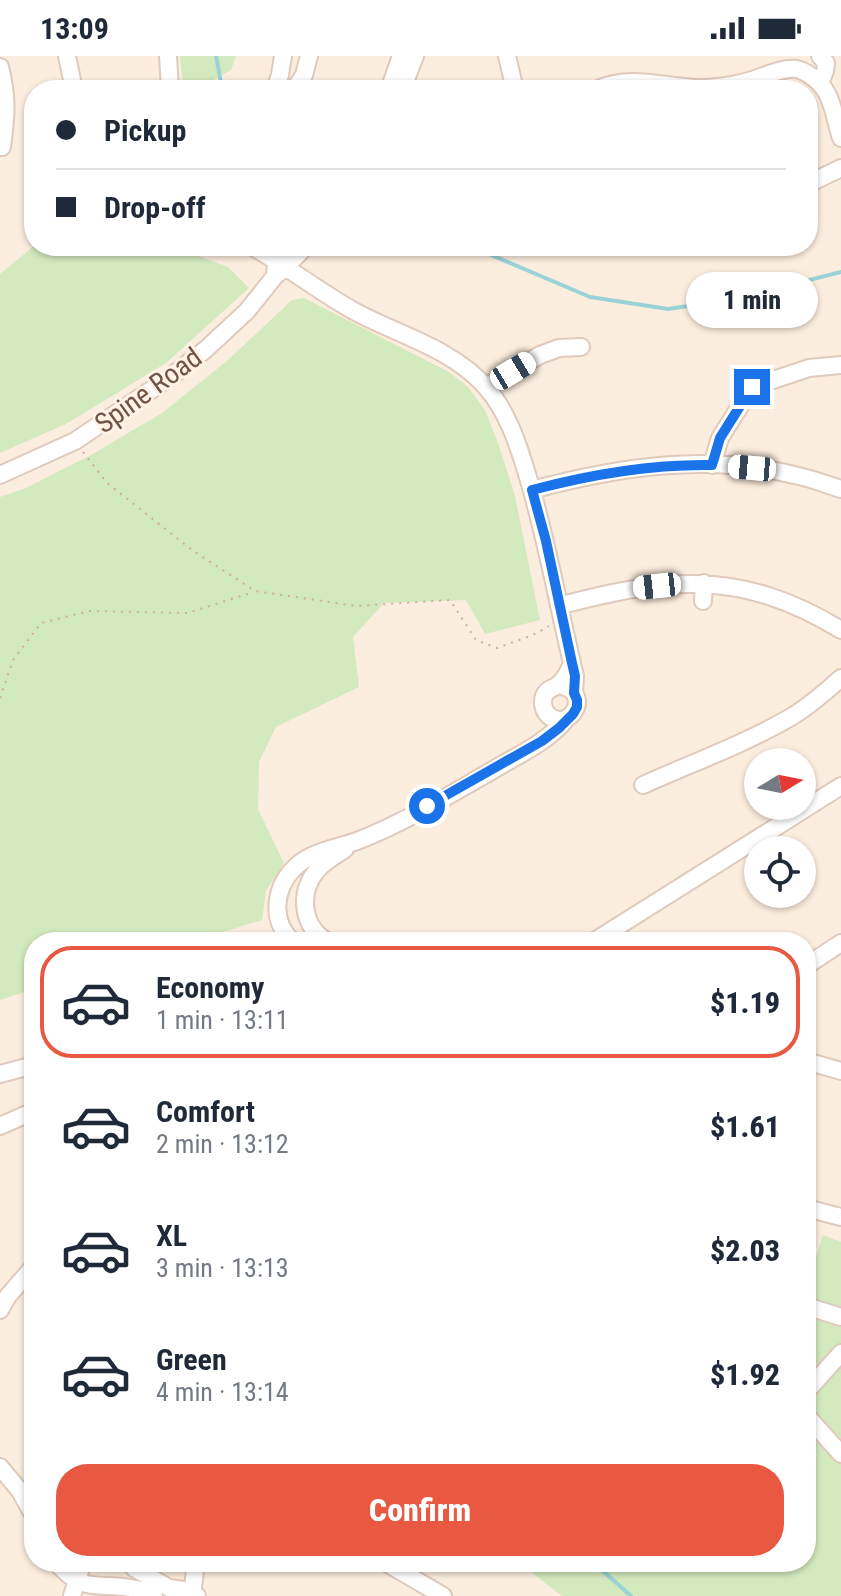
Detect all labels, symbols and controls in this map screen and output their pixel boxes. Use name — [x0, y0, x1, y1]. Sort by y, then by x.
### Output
text: 13:09 — [40, 11, 109, 46]
text: Pickup — [104, 113, 186, 148]
text: Drop-off — [104, 190, 206, 225]
callout: 1 min — [686, 271, 818, 327]
text: 1 min — [723, 285, 781, 315]
street label: Spine Road — [88, 341, 208, 440]
car — [486, 348, 540, 394]
route end — [734, 369, 770, 405]
car — [727, 454, 777, 482]
car — [632, 572, 682, 600]
north arrow — [744, 748, 816, 820]
map controls — [744, 748, 816, 908]
route start — [409, 788, 445, 824]
button: locate — [744, 836, 816, 908]
icon: car — [60, 966, 132, 1038]
text: Economy — [156, 970, 264, 1005]
text: $1.19 — [710, 985, 780, 1020]
text: 1 min · 13:11 — [156, 1005, 289, 1035]
icon: car — [60, 1090, 132, 1162]
text: Comfort — [156, 1094, 255, 1129]
text: $1.61 — [710, 1109, 780, 1144]
text: 2 min · 13:12 — [156, 1129, 289, 1159]
icon: car — [60, 1214, 132, 1286]
text: XL — [156, 1218, 187, 1253]
text: $2.03 — [710, 1233, 780, 1268]
text: 3 min · 13:13 — [156, 1253, 289, 1283]
icon: car — [60, 1338, 132, 1410]
text: Green — [156, 1342, 227, 1377]
text: $1.92 — [710, 1357, 780, 1392]
text: 4 min · 13:14 — [156, 1377, 289, 1407]
button: Confirm — [56, 1464, 784, 1556]

